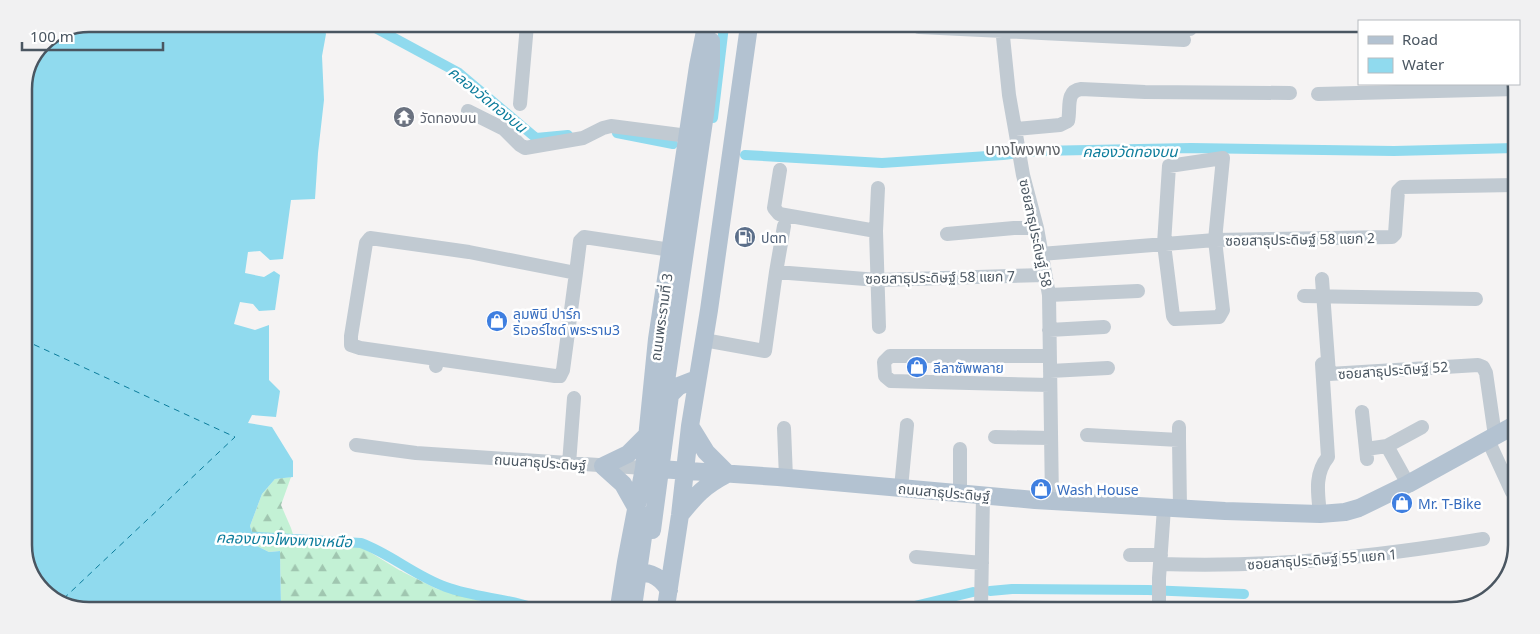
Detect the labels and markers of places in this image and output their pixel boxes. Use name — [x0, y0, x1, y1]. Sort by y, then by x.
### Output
temple icon: วัดทองบน — [392, 105, 416, 129]
place label: วัดทองบน — [420, 109, 477, 125]
fuel station icon: ปตท — [733, 225, 757, 249]
place label: ปตท — [761, 228, 787, 247]
place label: ลุมพินี ปาร์ก ริเวอร์ไซด์ พระราม3 — [513, 304, 620, 339]
shop icon: ลุมพินี ปาร์ก ริเวอร์ไซด์ พระราม3 — [485, 309, 509, 333]
shop icon: ลีลาซัพพลาย — [905, 355, 929, 379]
place label: ลีลาซัพพลาย — [933, 358, 1004, 377]
shop icon: Wash House — [1029, 477, 1053, 501]
place label: Wash House — [1057, 480, 1139, 499]
shop icon: Mr. T-Bike — [1390, 491, 1414, 515]
place label: Mr. T-Bike — [1418, 494, 1482, 513]

